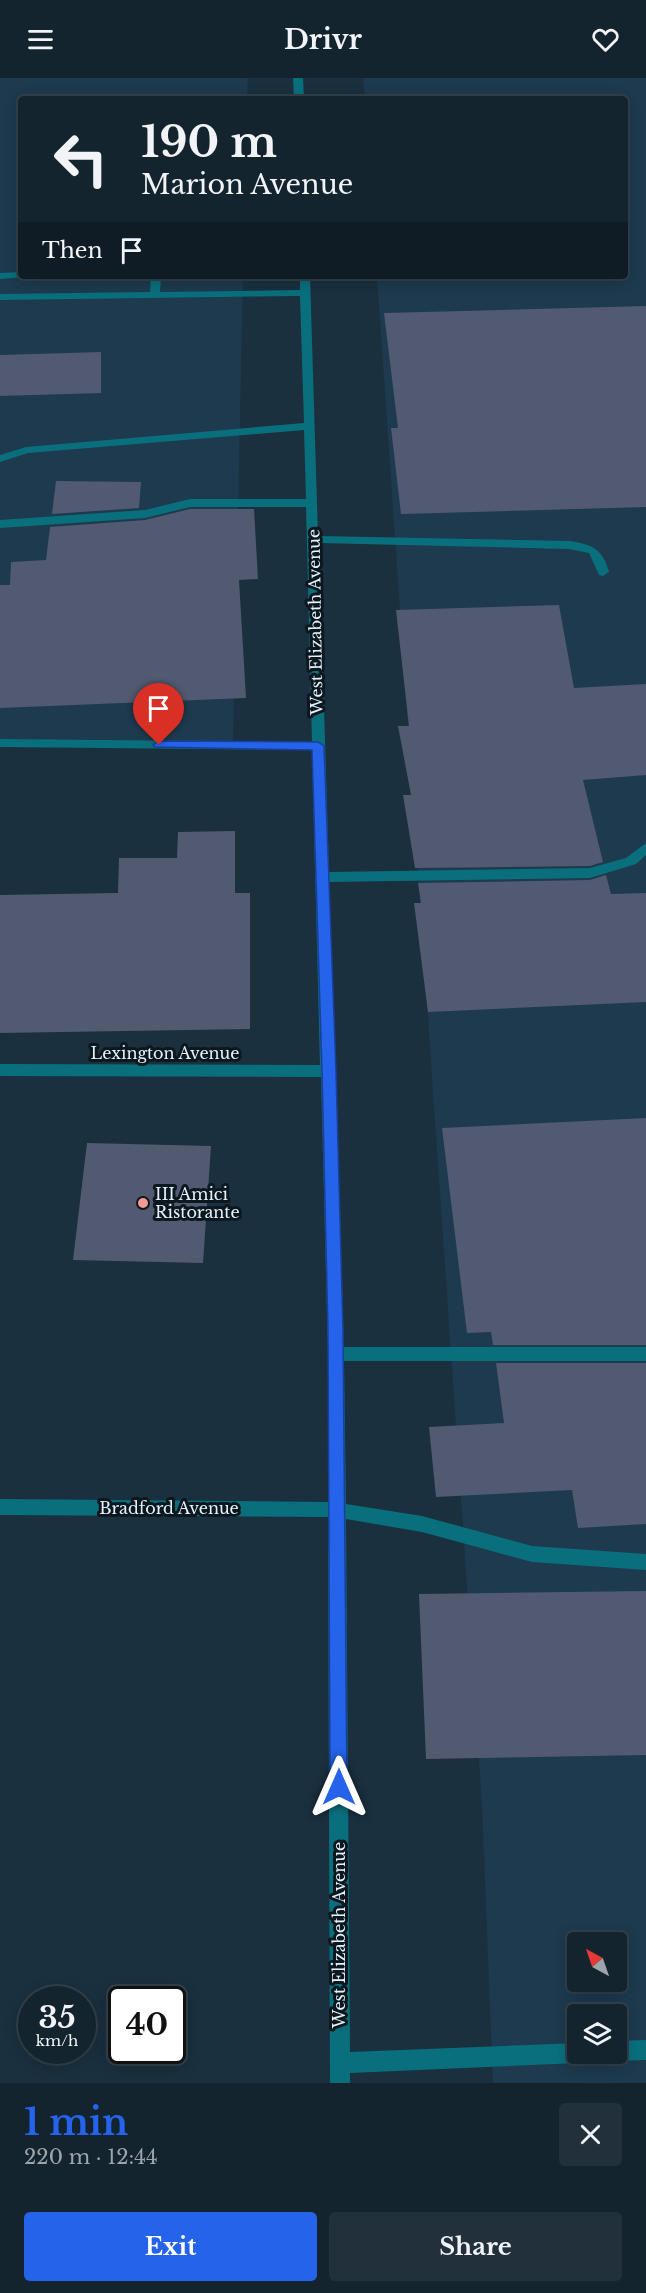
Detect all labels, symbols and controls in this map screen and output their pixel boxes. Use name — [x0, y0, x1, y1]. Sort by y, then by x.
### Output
icon: menu — [24, 23, 57, 56]
text: Drivr — [284, 23, 362, 56]
icon: heart — [589, 23, 622, 56]
text: 190 m — [141, 116, 277, 168]
icon: left — [42, 120, 120, 198]
text: Marion Avenue — [141, 168, 353, 201]
icon: arrive — [115, 234, 148, 267]
text: Then — [42, 237, 103, 264]
street label: West Elizabeth Avenue — [303, 529, 327, 716]
pin — [133, 683, 184, 745]
icon: arrive — [142, 692, 175, 725]
street label: Lexington Avenue — [91, 1043, 239, 1063]
place label: III Amici Ristorante — [155, 1184, 240, 1222]
marker: III Amici Ristorante — [136, 1196, 150, 1210]
street label: Bradford Avenue — [99, 1498, 239, 1518]
position arrow — [307, 1755, 371, 1819]
street label: West Elizabeth Avenue — [329, 1842, 349, 2029]
north arrow — [567, 1932, 627, 1992]
map controls — [567, 1932, 627, 2064]
speed limit sign: 40 — [108, 1986, 186, 2064]
text: 35 — [39, 1999, 75, 2036]
button: layers — [567, 2004, 627, 2064]
text: km/h — [36, 2031, 78, 2050]
text: 1 min — [24, 2100, 128, 2145]
button: close — [559, 2103, 622, 2166]
text: 220 m · 12:44 — [24, 2145, 158, 2169]
button: Exit — [24, 2212, 317, 2281]
button: Share — [329, 2212, 622, 2281]

